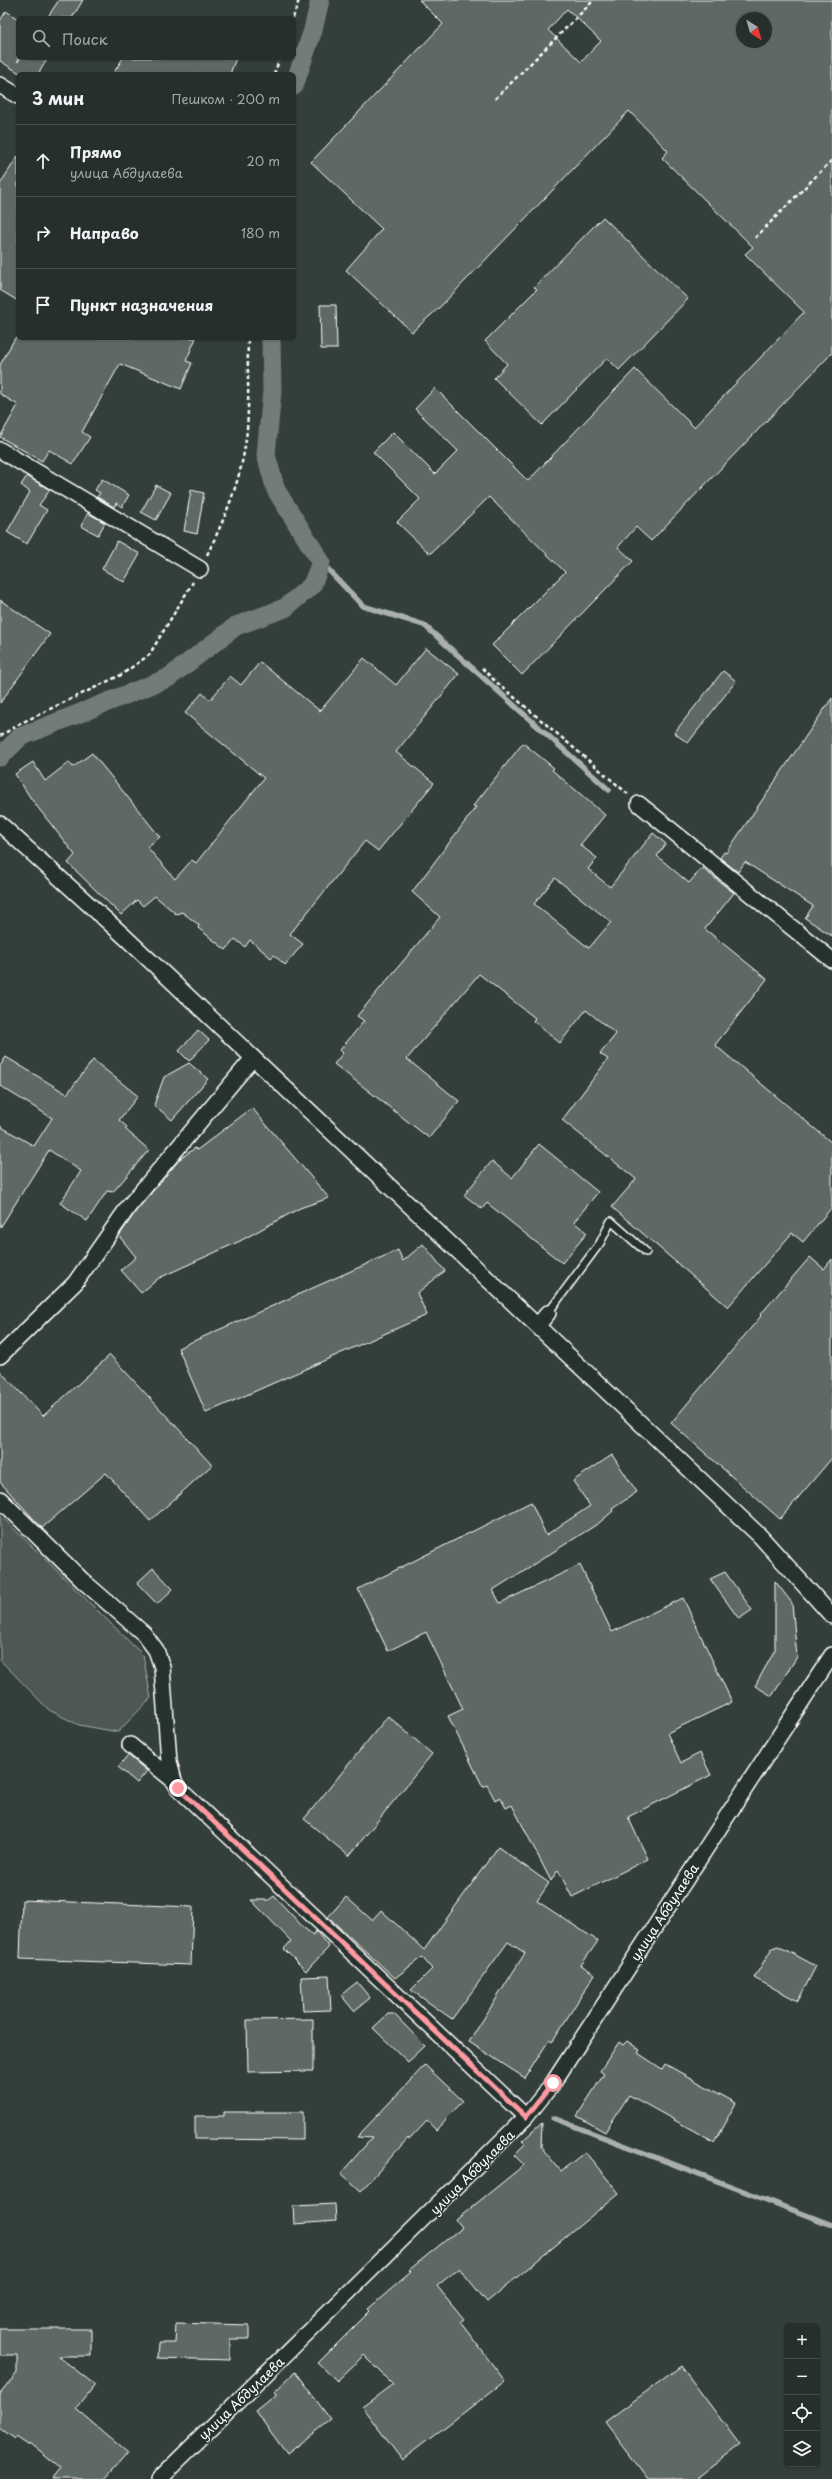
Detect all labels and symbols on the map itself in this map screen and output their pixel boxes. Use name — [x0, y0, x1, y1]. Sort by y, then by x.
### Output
north arrow — [736, 12, 772, 48]
route end — [169, 1779, 187, 1797]
street label: улица Абдулаева — [625, 1859, 703, 1964]
route start — [544, 2074, 562, 2092]
street label: улица Абдулаева — [425, 2125, 519, 2219]
street label: улица Абдулаева — [194, 2351, 289, 2444]

